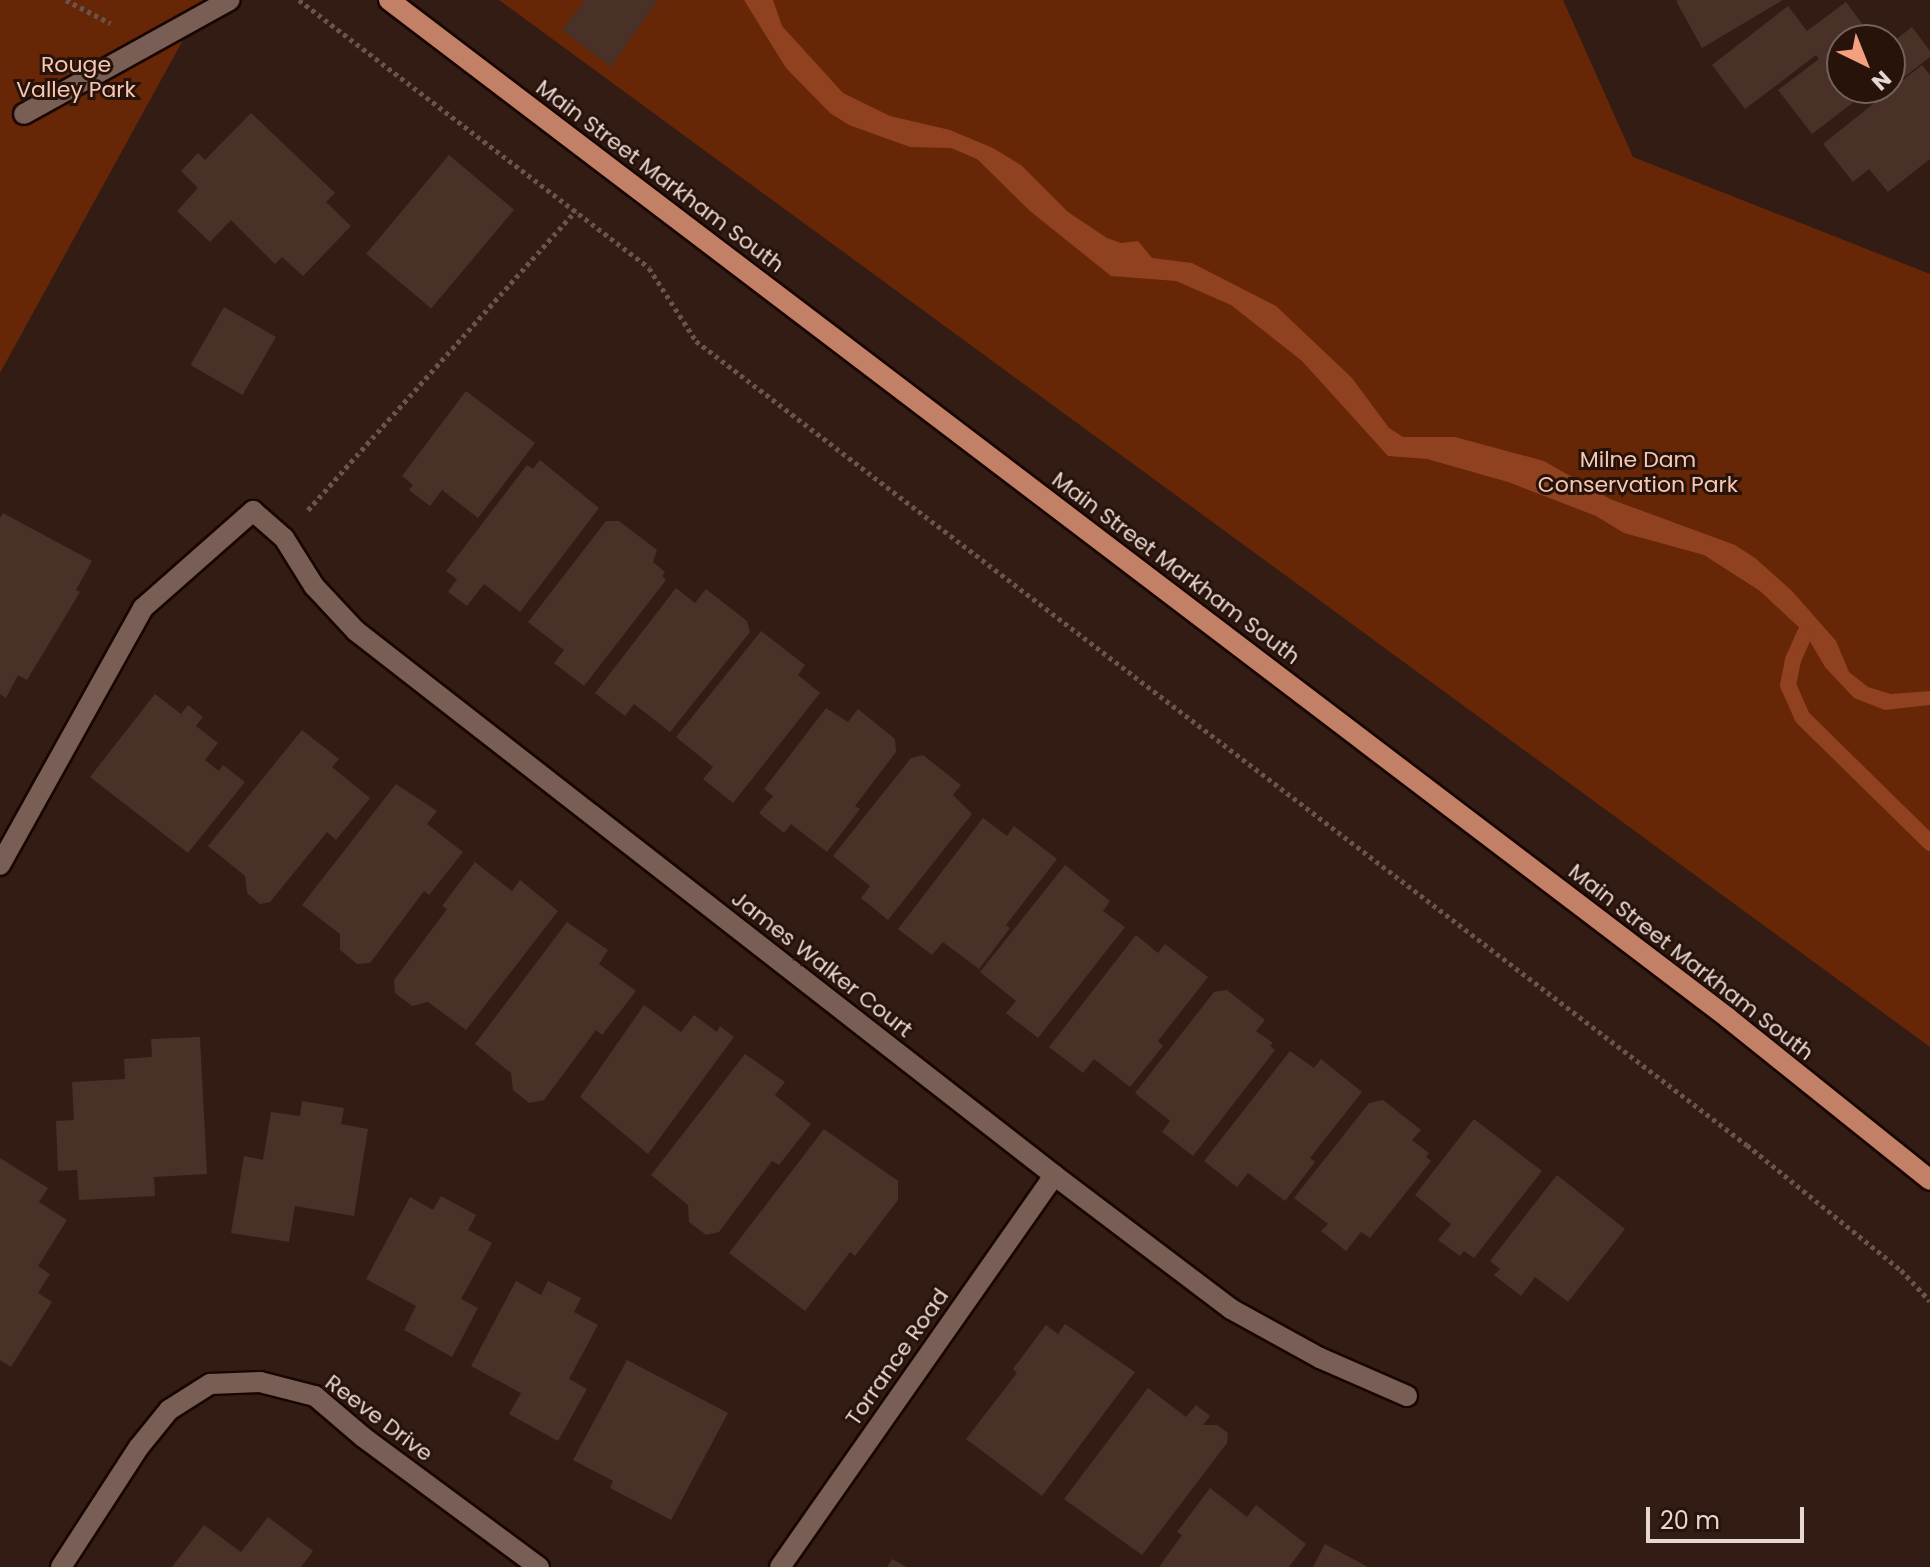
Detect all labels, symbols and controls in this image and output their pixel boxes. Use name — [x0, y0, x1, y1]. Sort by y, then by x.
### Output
north arrow — [1826, 24, 1906, 104]
park label: Rouge Valley Park — [16, 51, 136, 102]
text: N — [1865, 63, 1898, 97]
street label: Main Street Markham South — [531, 74, 789, 278]
park label: Milne Dam Conservation Park — [1538, 446, 1738, 498]
street label: Main Street Markham South — [1047, 466, 1305, 670]
street label: Main Street Markham South — [1563, 858, 1819, 1066]
street label: James Walker Court — [726, 885, 918, 1043]
street label: Torrance Road — [840, 1283, 954, 1431]
street label: Reeve Drive — [320, 1369, 438, 1467]
scale bar — [1650, 1491, 1808, 1541]
text: 20 m — [1660, 1504, 1720, 1537]

